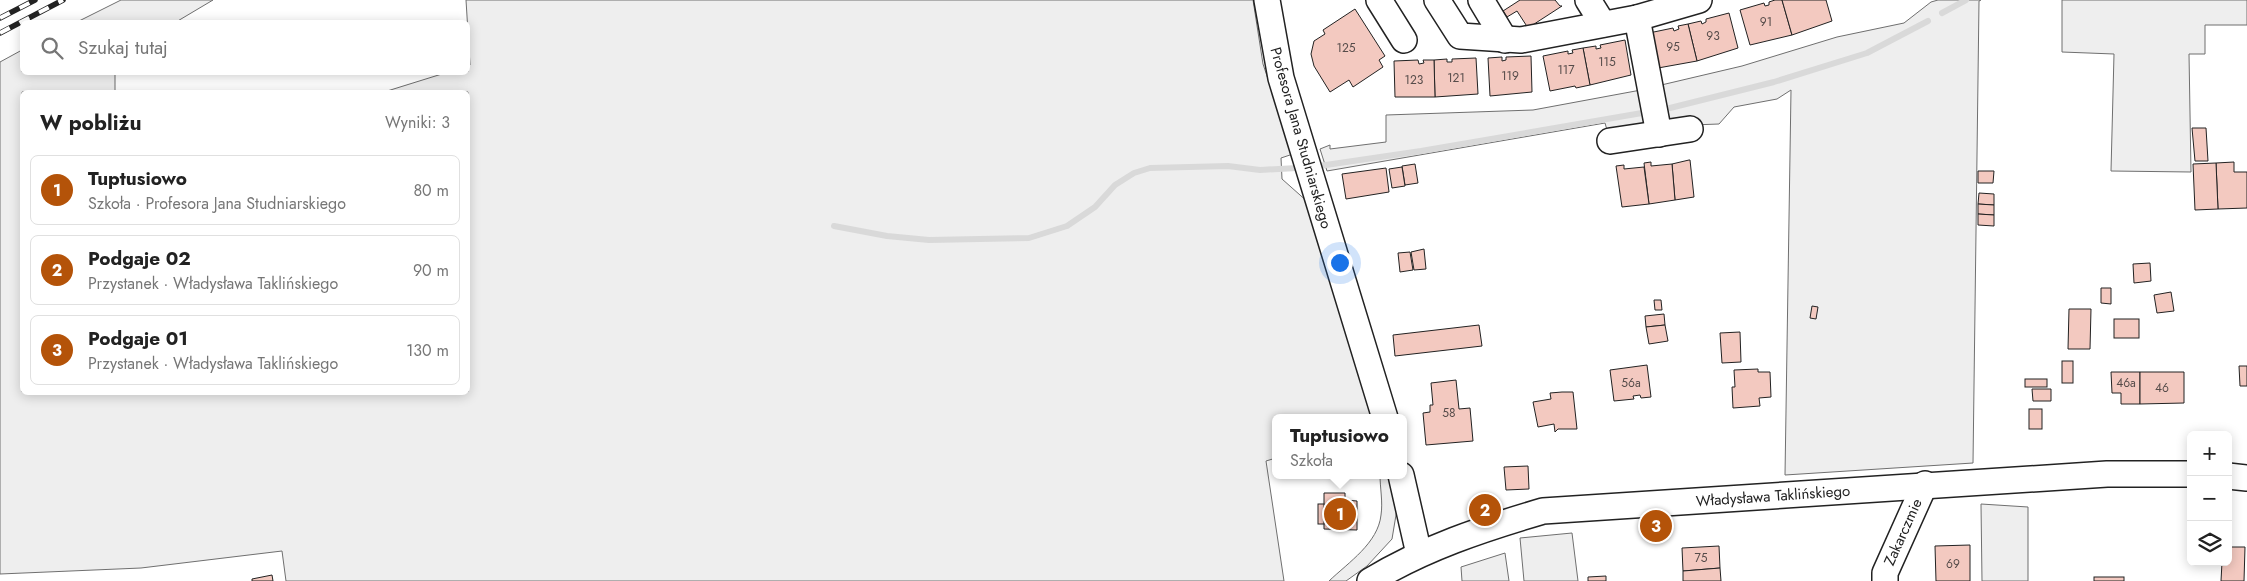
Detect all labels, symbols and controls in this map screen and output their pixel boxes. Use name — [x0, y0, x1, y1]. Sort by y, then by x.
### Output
house number: 91 — [1760, 13, 1772, 31]
search box — [20, 20, 470, 75]
house number: 93 — [1706, 27, 1720, 45]
icon: search — [38, 34, 66, 62]
text: Szukaj tutaj — [78, 34, 168, 61]
house number: 95 — [1666, 38, 1680, 56]
house number: 125 — [1337, 39, 1356, 57]
street label: Profesora Jana Studniarskiego — [1265, 45, 1337, 231]
house number: 115 — [1598, 53, 1616, 71]
house number: 117 — [1557, 61, 1575, 79]
house number: 119 — [1501, 67, 1519, 85]
house number: 121 — [1447, 69, 1465, 87]
house number: 123 — [1405, 71, 1424, 89]
text: W pobliżu — [40, 108, 141, 138]
text: Wyniki: 3 — [385, 111, 450, 134]
text: Tuptusiowo — [88, 165, 187, 192]
text: 1 — [53, 179, 61, 202]
text: 80 m — [413, 179, 449, 202]
text: Szkoła · Profesora Jana Studniarskiego — [88, 192, 346, 215]
text: Podgaje 02 — [88, 245, 191, 272]
your location — [1327, 250, 1353, 276]
text: 2 — [52, 259, 62, 282]
text: 90 m — [413, 259, 449, 282]
text: Przystanek · Władysława Taklińskiego — [88, 272, 338, 295]
text: Podgaje 01 — [88, 325, 188, 352]
text: 3 — [52, 339, 62, 362]
text: 130 m — [406, 339, 449, 362]
text: Przystanek · Władysława Taklińskiego — [88, 352, 338, 375]
house number: 56a — [1621, 374, 1641, 392]
house number: 46a — [2116, 374, 2136, 392]
house number: 46 — [2155, 379, 2169, 397]
house number: 58 — [1442, 404, 1456, 422]
popup — [1272, 414, 1407, 479]
text: Tuptusiowo — [1290, 422, 1389, 449]
map controls — [2187, 431, 2232, 566]
button: + — [2187, 431, 2232, 476]
text: Szkoła — [1290, 449, 1333, 472]
button: − — [2187, 476, 2232, 521]
street label: Władysława Taklińskiego — [1695, 480, 1851, 512]
pin: 2 — [1469, 491, 1501, 529]
pin: 1 — [1324, 495, 1356, 533]
street label: Zakarczmie — [1878, 495, 1928, 569]
pin: 3 — [1640, 507, 1672, 545]
button: layers — [2187, 521, 2232, 566]
house number: 75 — [1694, 549, 1708, 567]
house number: 69 — [1946, 555, 1960, 573]

